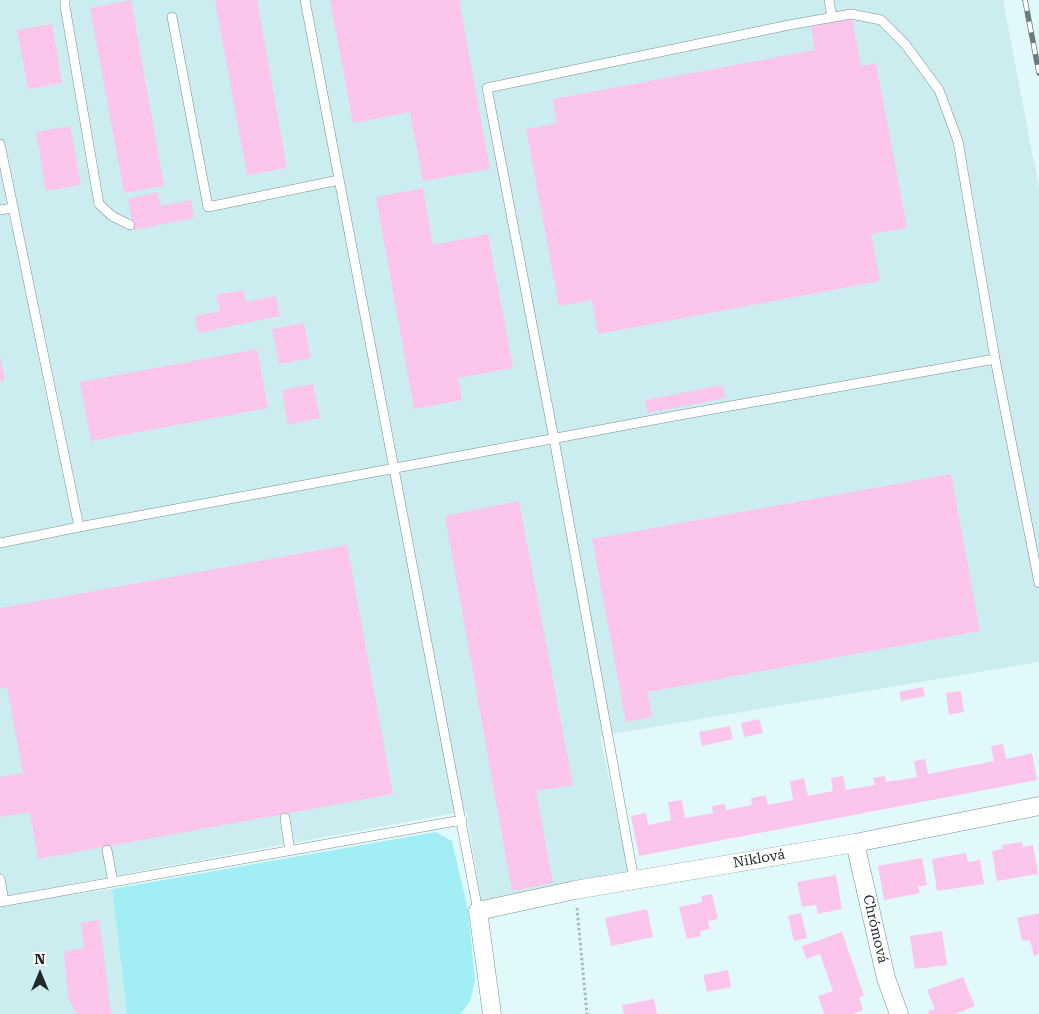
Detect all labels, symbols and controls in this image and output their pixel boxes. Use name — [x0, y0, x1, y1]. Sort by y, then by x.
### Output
street label: Niklová — [732, 846, 786, 872]
street label: Chrómová — [859, 893, 891, 965]
north arrow — [15, 949, 65, 999]
text: N — [35, 951, 45, 967]

